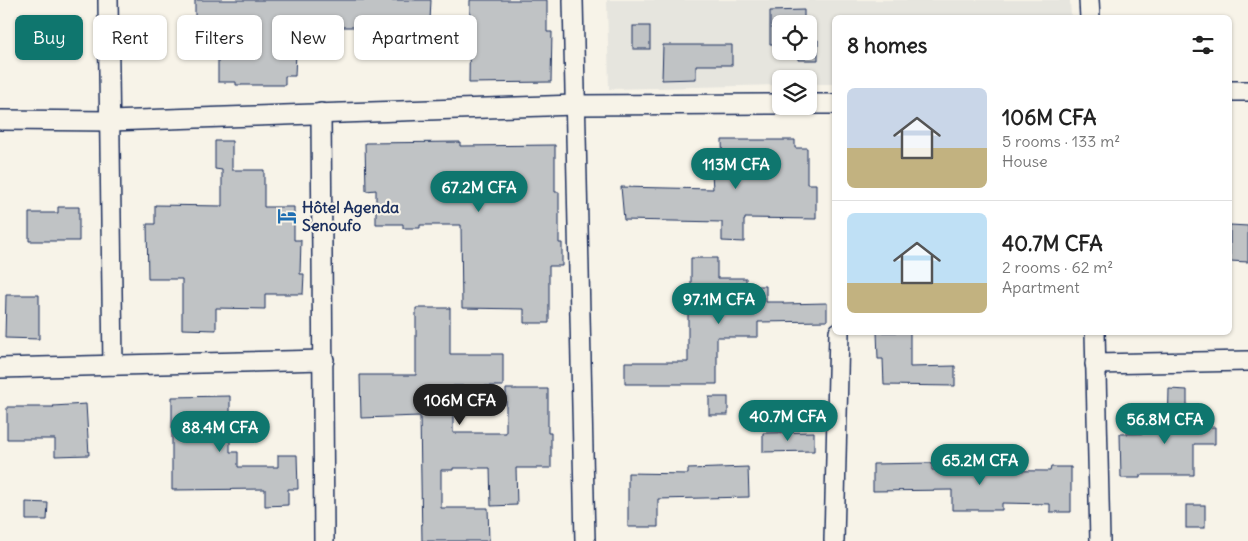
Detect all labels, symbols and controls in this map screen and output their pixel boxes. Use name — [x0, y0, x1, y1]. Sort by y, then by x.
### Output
chip: Buy — [15, 15, 83, 60]
chip: Rent — [93, 15, 167, 60]
chip: Filters — [177, 15, 262, 60]
chip: New — [272, 15, 344, 60]
chip: Apartment — [354, 15, 477, 60]
map controls — [772, 15, 817, 115]
button: locate — [772, 15, 817, 60]
icon: filters — [1189, 31, 1217, 59]
text: 8 homes — [847, 32, 927, 59]
button: layers — [772, 70, 817, 115]
text: 106M CFA — [1002, 104, 1096, 131]
icon: home — [887, 108, 947, 168]
text: 5 rooms · 133 m² — [1002, 131, 1120, 151]
pin: 113M CFA — [684, 148, 788, 190]
text: House — [1002, 151, 1048, 171]
text: 113M CFA — [702, 154, 770, 174]
pin: 67.2M CFA — [422, 170, 536, 213]
text: 67.2M CFA — [442, 177, 517, 197]
place label: Hôtel Agenda Senoufo — [302, 197, 399, 235]
hotel icon: Hôtel Agenda Senoufo — [276, 205, 298, 227]
text: 40.7M CFA — [1002, 230, 1103, 257]
icon: home — [887, 233, 947, 293]
text: 2 rooms · 62 m² — [1002, 257, 1113, 277]
text: Apartment — [1002, 277, 1080, 297]
pin: 97.1M CFA — [662, 282, 776, 325]
text: 97.1M CFA — [683, 289, 755, 309]
pin: 106M CFA — [408, 384, 512, 426]
text: 106M CFA — [424, 390, 496, 410]
pin: 40.7M CFA — [731, 400, 845, 442]
pin: 56.8M CFA — [1108, 402, 1222, 445]
text: 40.7M CFA — [750, 406, 826, 426]
text: 56.8M CFA — [1127, 409, 1203, 429]
pin: 88.4M CFA — [163, 410, 277, 453]
text: 88.4M CFA — [182, 417, 258, 437]
pin: 65.2M CFA — [923, 444, 1037, 486]
text: 65.2M CFA — [942, 450, 1018, 470]

